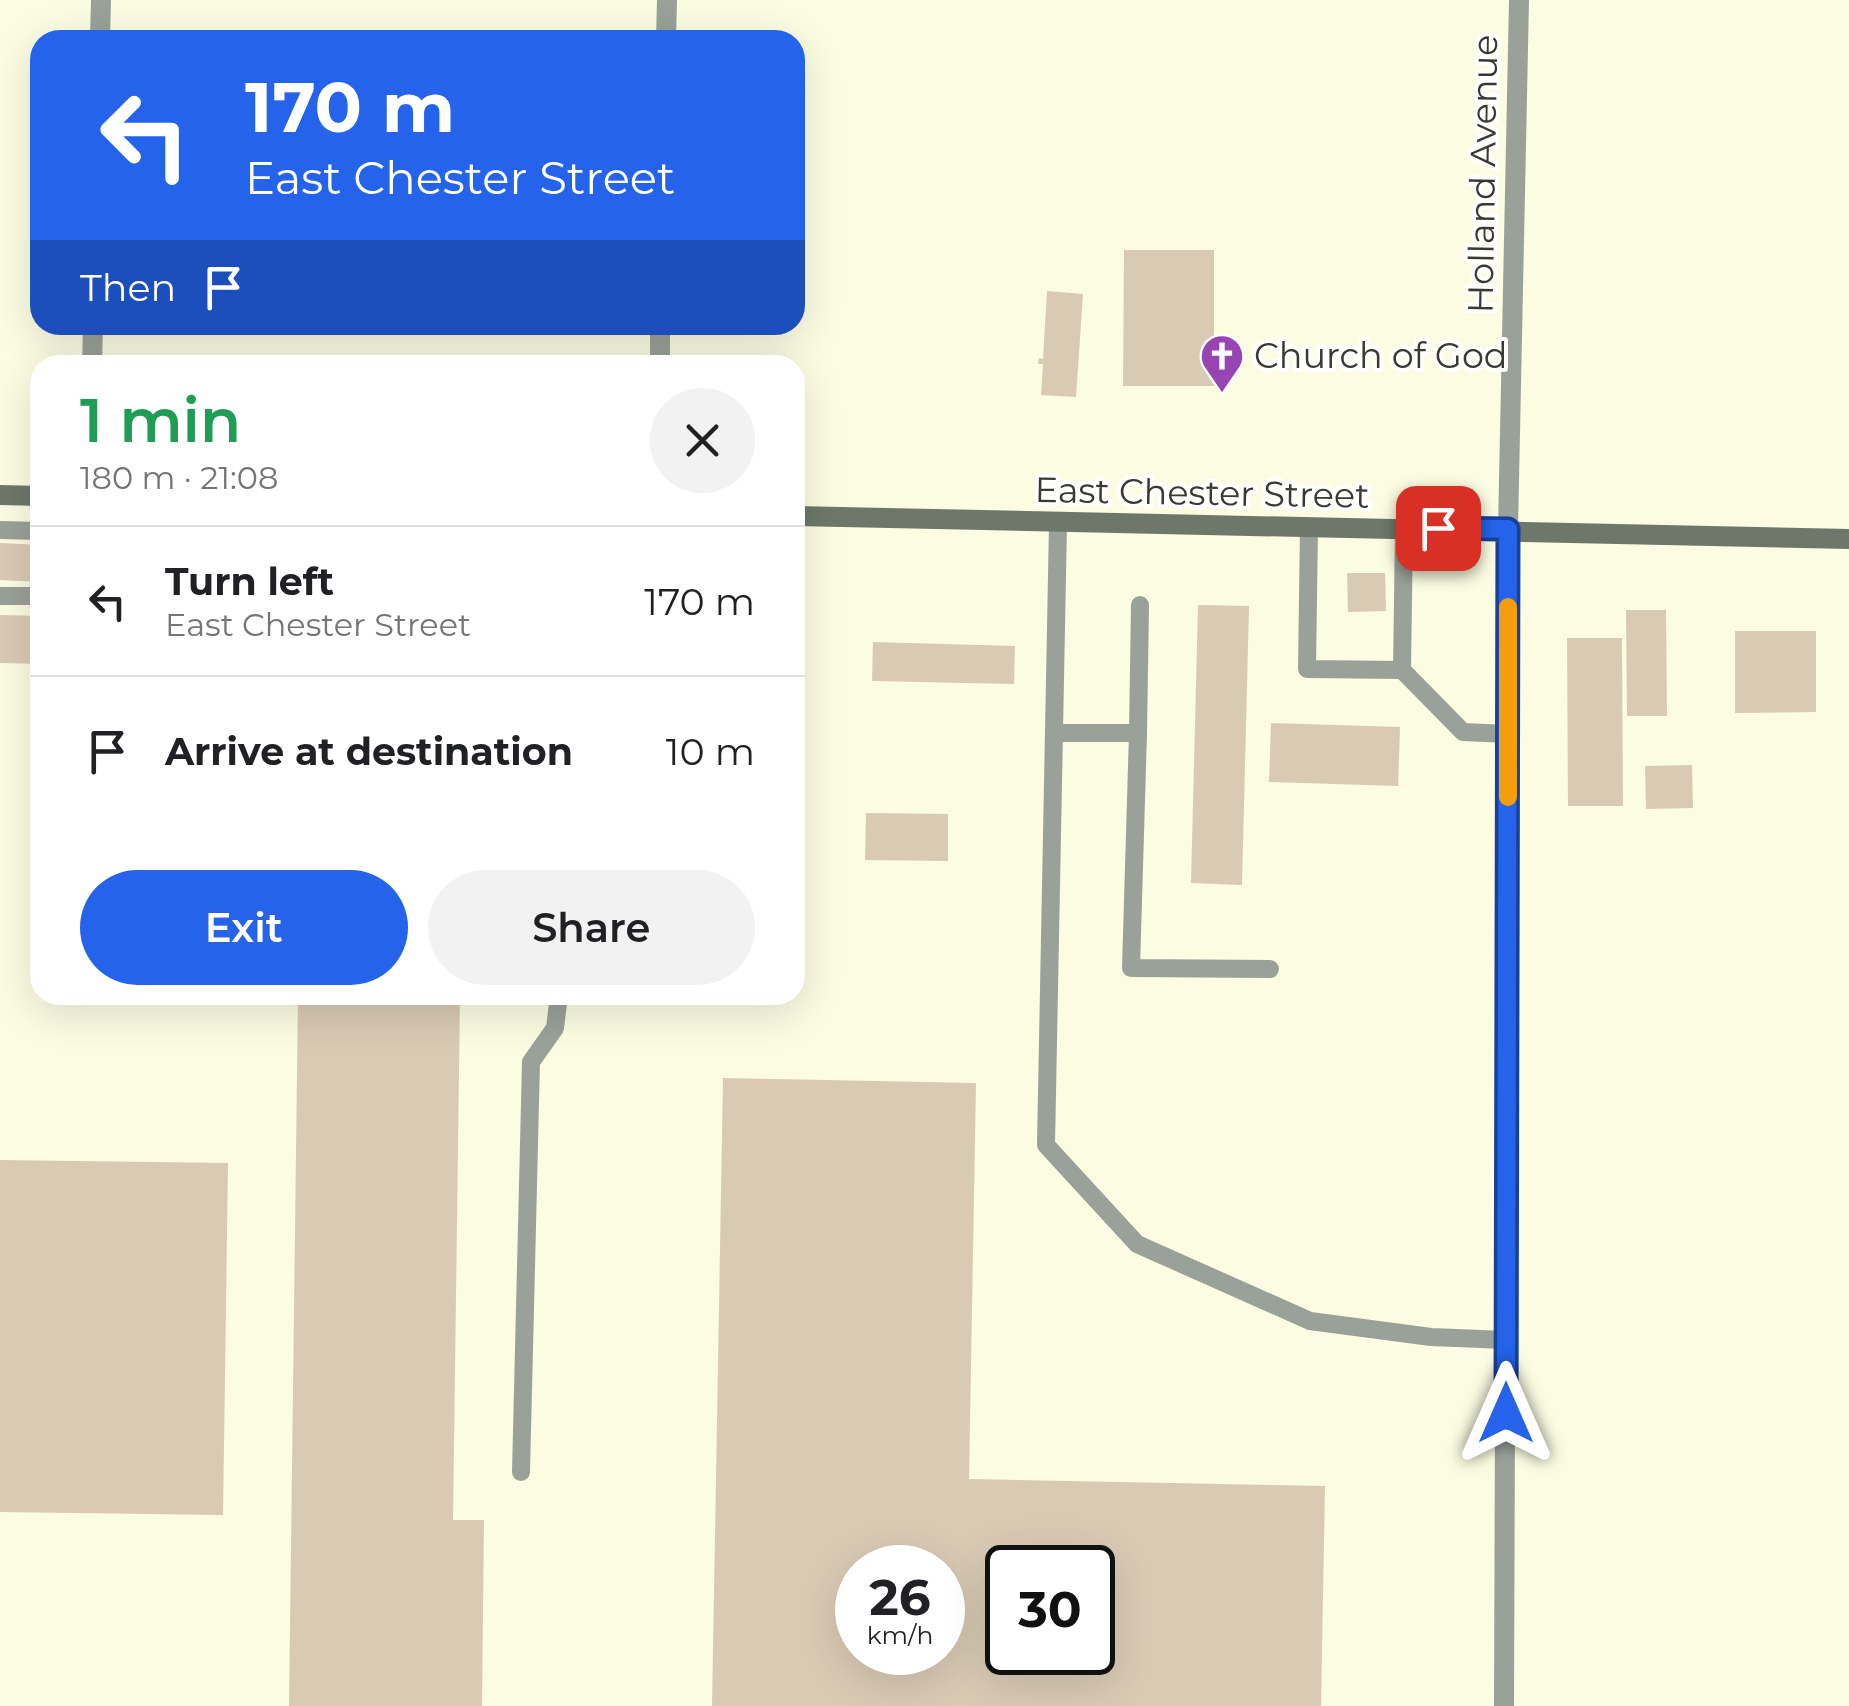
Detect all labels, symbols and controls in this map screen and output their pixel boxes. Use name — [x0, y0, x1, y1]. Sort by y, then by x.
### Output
street label: Holland Avenue — [1459, 34, 1506, 314]
text: 170 m — [245, 64, 455, 150]
icon: left — [80, 70, 210, 200]
text: East Chester Street — [245, 150, 675, 205]
icon: arrive — [196, 260, 251, 315]
text: Then — [80, 264, 176, 311]
church icon: Church of God — [1199, 333, 1245, 394]
place label: Church of God — [1254, 334, 1508, 377]
text: 1 min — [80, 384, 241, 457]
button: close — [650, 388, 755, 493]
text: 180 m · 21:08 — [80, 458, 278, 497]
street label: East Chester Street — [1034, 468, 1370, 517]
pin — [1396, 486, 1481, 571]
icon: arrive — [1411, 501, 1466, 556]
text: Turn left — [165, 558, 334, 605]
icon: left — [80, 574, 135, 629]
text: 170 m — [644, 578, 755, 625]
text: East Chester Street — [165, 605, 471, 644]
icon: arrive — [80, 724, 135, 779]
text: Arrive at destination — [165, 728, 573, 775]
text: 10 m — [666, 728, 755, 775]
button: Exit — [80, 870, 408, 985]
button: Share — [428, 870, 755, 985]
position arrow — [1454, 1361, 1558, 1465]
speed limit sign: 30 — [985, 1545, 1115, 1675]
text: 26 — [869, 1567, 931, 1628]
text: km/h — [867, 1620, 933, 1650]

